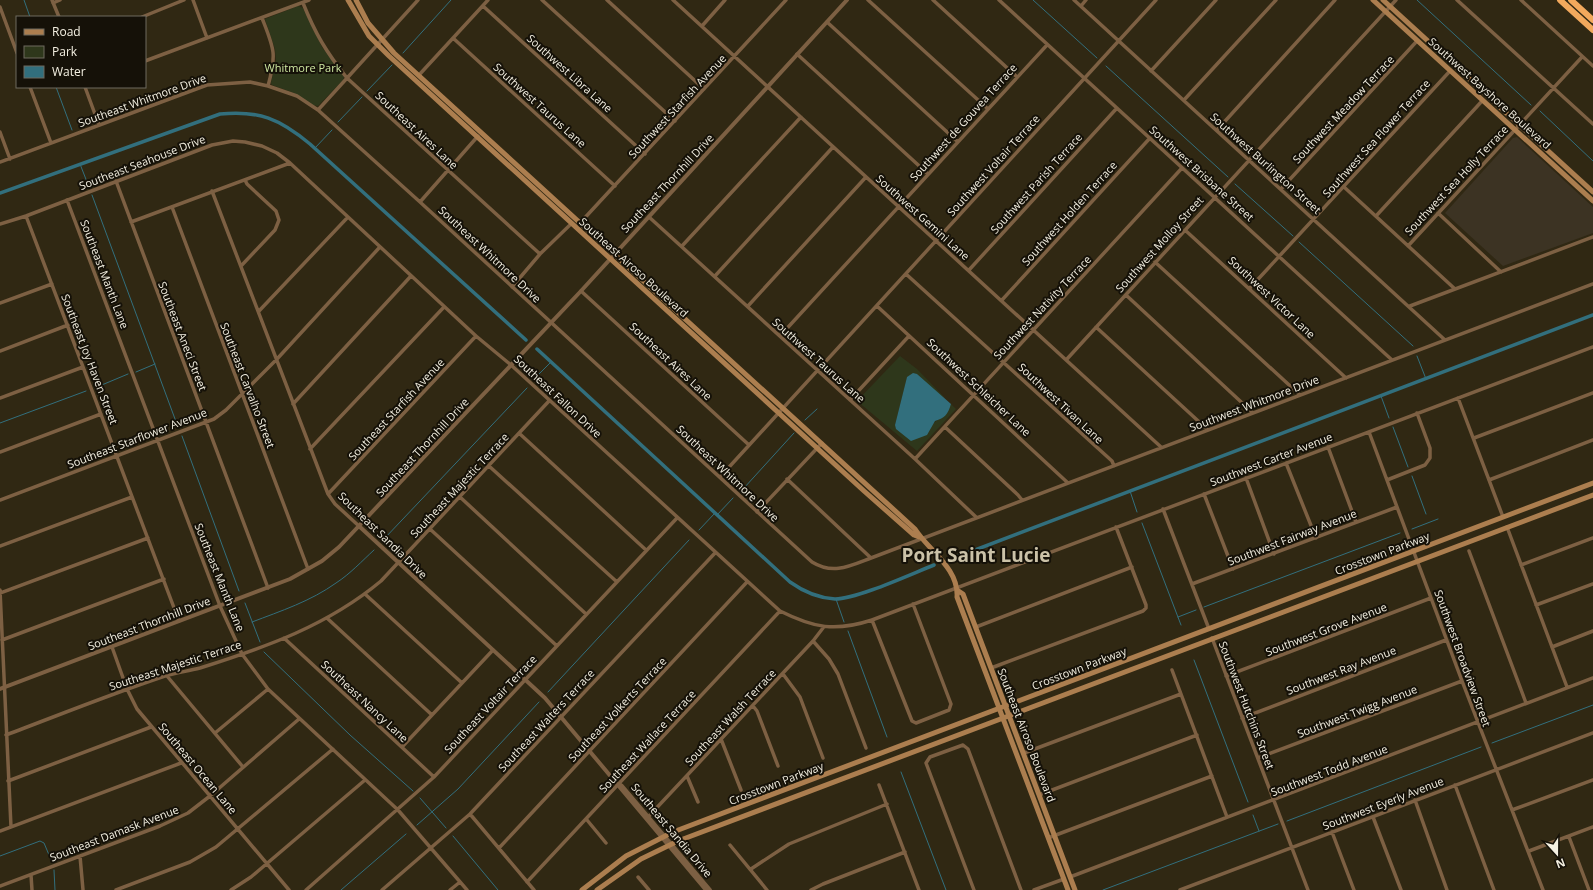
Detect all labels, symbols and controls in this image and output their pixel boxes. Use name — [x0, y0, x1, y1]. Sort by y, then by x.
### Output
legend — [16, 16, 146, 88]
text: Road — [52, 23, 81, 40]
street label: Southwest Libra Lane — [524, 31, 616, 115]
street label: Southwest Bayshore Boulevard — [1426, 34, 1554, 152]
text: Park — [52, 43, 78, 60]
street label: Southwest Starfish Avenue — [625, 51, 729, 161]
street label: Southwest Meadow Terrace — [1289, 52, 1397, 166]
street label: Southwest Taurus Lane — [490, 59, 590, 151]
park label: Whitmore Park — [265, 60, 342, 75]
street label: Southwest de Gouvea Terrace — [906, 60, 1020, 184]
text: Water — [52, 63, 86, 80]
street label: Southeast Whitmore Drive — [76, 70, 208, 130]
street label: Southwest Sea Flower Terrace — [1319, 76, 1433, 200]
street label: Southeast Aires Lane — [373, 88, 461, 172]
street label: Southwest Burlington Street — [1207, 109, 1325, 217]
street label: Southwest Voltair Terrace — [943, 111, 1043, 219]
street label: Southwest Brisbane Street — [1147, 122, 1258, 224]
street label: Southwest Sea Holly Terrace — [1401, 122, 1511, 238]
street label: Southeast Thornhill Drive — [617, 130, 717, 236]
street label: Southwest Parish Terrace — [987, 130, 1085, 236]
street label: Southeast Seahouse Drive — [77, 131, 207, 193]
street label: Southwest Holden Terrace — [1018, 158, 1120, 268]
street label: Southwest Gemini Lane — [873, 171, 973, 263]
street label: Southwest Molloy Street — [1112, 193, 1206, 295]
street label: Southeast Whitmore Drive — [435, 202, 545, 306]
street label: Southeast Airoso Boulevard — [576, 214, 692, 320]
street label: Southeast Manth Lane — [77, 217, 133, 331]
street label: Southwest Nativity Terrace — [990, 252, 1094, 362]
street label: Southwest Victor Lane — [1225, 253, 1319, 341]
street label: Southeast Aneci Street — [155, 279, 211, 393]
street label: Southeast Joy Haven Street — [58, 292, 122, 426]
street label: Southwest Taurus Lane — [769, 314, 869, 406]
street label: Southeast Aires Lane — [627, 319, 715, 403]
street label: Southeast Carvalho Street — [217, 320, 279, 450]
street label: Southwest Schleicher Lane — [924, 335, 1034, 439]
street label: Southeast Fallon Drive — [511, 351, 605, 441]
street label: Southeast Starfish Avenue — [345, 355, 447, 463]
street label: Southwest Tivan Lane — [1015, 359, 1107, 447]
street label: Southwest Whitmore Drive — [1187, 371, 1321, 435]
street label: Southeast Thornhill Drive — [372, 394, 472, 500]
street label: Southeast Starflower Avenue — [65, 404, 209, 472]
street label: Southeast Whitmore Drive — [673, 421, 783, 525]
street label: Southeast Majestic Terrace — [406, 429, 512, 541]
street label: Southwest Carter Avenue — [1208, 429, 1334, 489]
street label: Southeast Sandia Drive — [335, 488, 431, 582]
street label: Southwest Fairway Avenue — [1225, 505, 1359, 569]
street label: Southeast Manth Lane — [191, 521, 249, 633]
street label: Crosstown Parkway — [1332, 528, 1432, 578]
district label: Port Saint Lucie — [902, 542, 1050, 568]
street label: Southwest Broadview Street — [1431, 588, 1495, 728]
street label: Southeast Thornhill Drive — [86, 593, 212, 653]
street label: Southwest Grove Avenue — [1263, 599, 1389, 659]
street label: Southeast Majestic Terrace — [107, 637, 243, 693]
street label: Southwest Hutchins Street — [1216, 639, 1278, 771]
street label: Southwest Ray Avenue — [1284, 642, 1398, 698]
street label: Crosstown Parkway — [1029, 643, 1129, 693]
street label: Southeast Voltair Terrace — [440, 652, 540, 756]
street label: Southeast Volkerts Terrace — [565, 654, 669, 764]
street label: Southeast Nancy Lane — [318, 657, 412, 745]
street label: Southeast Walsh Terrace — [681, 665, 779, 769]
street label: Southeast Walters Terrace — [495, 666, 597, 774]
street label: Southeast Airoso Boulevard — [995, 666, 1059, 804]
street label: Southwest Twigg Avenue — [1295, 681, 1419, 741]
street label: Southeast Wallace Terrace — [595, 686, 699, 796]
street label: Southeast Ocean Lane — [155, 719, 241, 817]
street label: Southwest Todd Avenue — [1268, 741, 1390, 799]
street label: Crosstown Parkway — [726, 758, 826, 808]
street label: Southwest Eyerly Avenue — [1320, 773, 1446, 833]
street label: Southeast Sandia Drive — [628, 780, 716, 880]
street label: Southeast Damask Avenue — [47, 801, 181, 865]
north arrow — [1537, 834, 1577, 874]
text: N — [1554, 855, 1568, 872]

